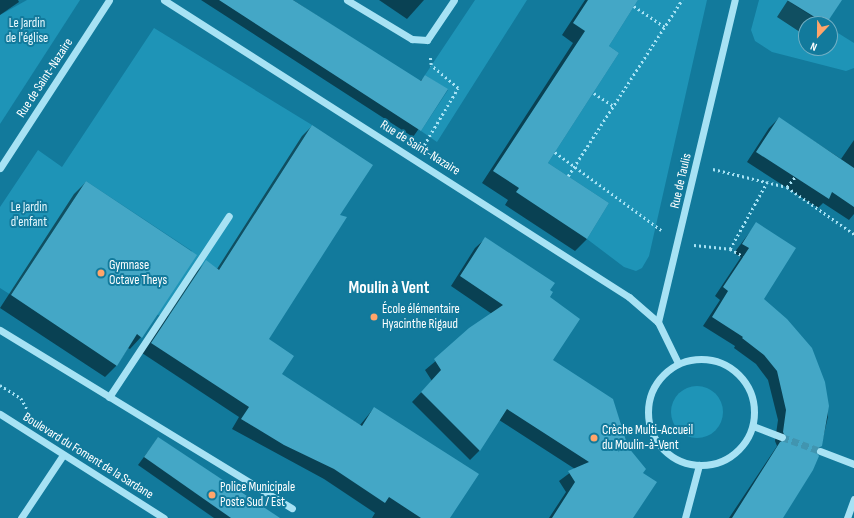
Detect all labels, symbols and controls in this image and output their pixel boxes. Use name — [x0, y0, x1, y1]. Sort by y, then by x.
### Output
park label: Le Jardin de l'église — [6, 16, 48, 47]
north arrow — [798, 16, 838, 56]
street label: Rue de Saint-Nazaire — [14, 35, 76, 121]
text: N — [809, 40, 819, 54]
street label: Rue de Saint-Nazaire — [377, 117, 463, 179]
street label: Rue de Taulis — [667, 152, 695, 210]
park label: Le Jardin d'enfant — [11, 200, 47, 231]
place label: Gymnase Octave Theys — [109, 258, 167, 289]
marker: Gymnase Octave Theys — [96, 268, 106, 278]
district label: Moulin à Vent — [349, 279, 429, 299]
place label: École élémentaire Hyacinthe Rigaud — [382, 302, 460, 333]
marker: École élémentaire Hyacinthe Rigaud — [369, 312, 379, 322]
street label: Boulevard du Foment de la Sardane — [20, 409, 156, 503]
place label: Crèche Multi-Accueil du Moulin-à-Vent — [602, 423, 693, 454]
marker: Crèche Multi-Accueil du Moulin-à-Vent — [589, 433, 599, 443]
place label: Police Municipale Poste Sud / Est — [220, 480, 295, 511]
marker: Police Municipale Poste Sud / Est — [207, 490, 217, 500]

